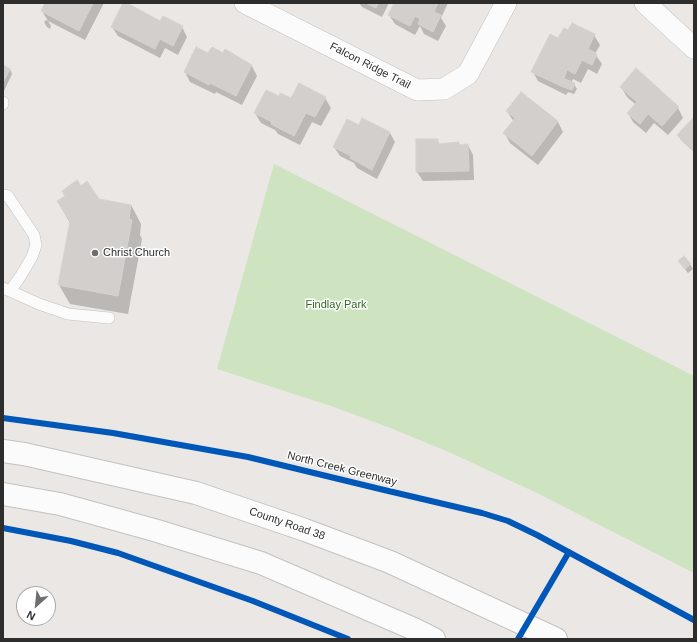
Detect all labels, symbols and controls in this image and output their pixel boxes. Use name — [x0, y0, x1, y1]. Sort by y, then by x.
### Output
street label: Falcon Ridge Trail — [327, 40, 413, 92]
place label: Christ Church — [103, 246, 170, 260]
marker: Christ Church — [90, 248, 100, 258]
park label: Findlay Park — [305, 298, 367, 312]
street label: North Creek Greenway — [286, 449, 398, 489]
street label: County Road 38 — [247, 505, 327, 543]
north arrow — [16, 586, 56, 626]
text: N — [25, 609, 37, 623]

